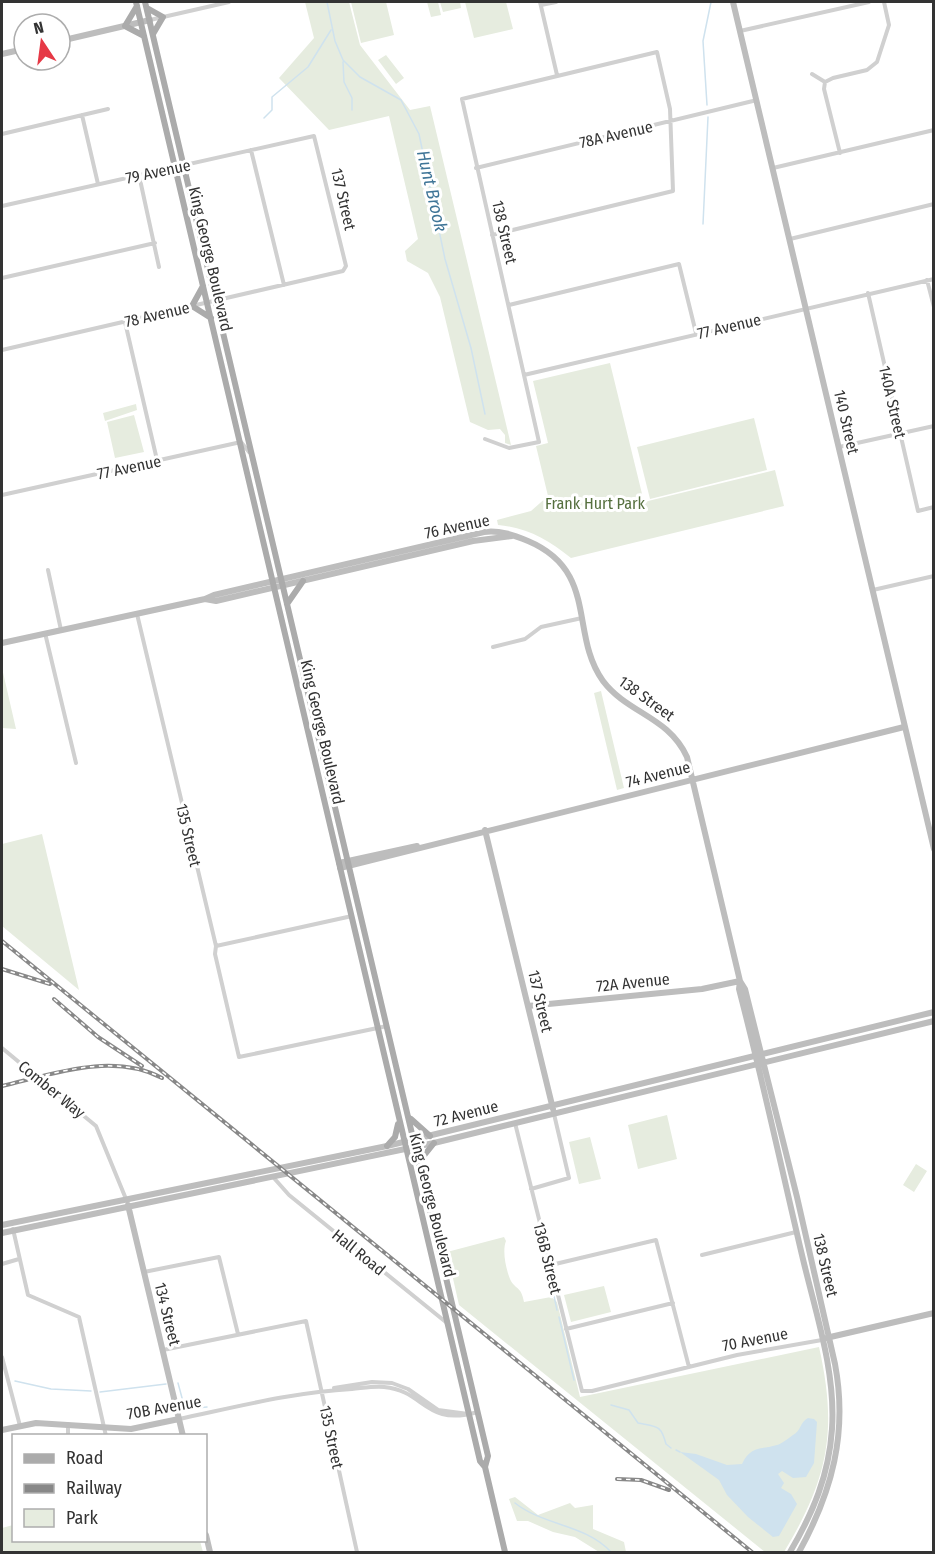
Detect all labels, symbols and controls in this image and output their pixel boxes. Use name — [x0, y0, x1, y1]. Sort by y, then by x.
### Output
north arrow — [12, 12, 72, 72]
text: N — [32, 18, 46, 38]
street label: 78A Avenue — [578, 117, 655, 152]
water label: Hunt Brook — [412, 148, 452, 234]
street label: 79 Avenue — [124, 155, 192, 188]
street label: 137 Street — [327, 166, 360, 233]
street label: King George Boulevard — [185, 185, 236, 333]
street label: 138 Street — [488, 199, 521, 266]
street label: 78 Avenue — [123, 298, 191, 331]
street label: 77 Avenue — [695, 310, 763, 343]
street label: 140A Street — [875, 364, 910, 441]
street label: 140 Street — [830, 388, 863, 457]
street label: 77 Avenue — [95, 451, 163, 484]
park label: Frank Hurt Park — [545, 494, 646, 513]
street label: 76 Avenue — [423, 510, 491, 543]
street label: King George Boulevard — [297, 658, 348, 806]
street label: 138 Street — [615, 672, 679, 726]
street label: 74 Avenue — [624, 757, 692, 792]
street label: 135 Street — [172, 802, 205, 869]
street label: 137 Street — [524, 968, 557, 1035]
street label: 72A Avenue — [595, 969, 671, 996]
street label: Comber Way — [14, 1057, 90, 1123]
street label: 72 Avenue — [432, 1096, 500, 1131]
street label: King George Boulevard — [405, 1131, 460, 1279]
street label: 136B Street — [529, 1220, 566, 1297]
street label: Hall Road — [328, 1225, 389, 1280]
street label: 138 Street — [809, 1232, 842, 1299]
street label: 134 Street — [151, 1281, 185, 1348]
street label: 70 Avenue — [721, 1324, 790, 1355]
street label: 70B Avenue — [125, 1392, 203, 1423]
street label: 135 Street — [316, 1404, 348, 1471]
legend — [12, 1434, 207, 1542]
text: Road — [66, 1447, 103, 1469]
text: Railway — [66, 1477, 122, 1499]
text: Park — [66, 1507, 99, 1529]

